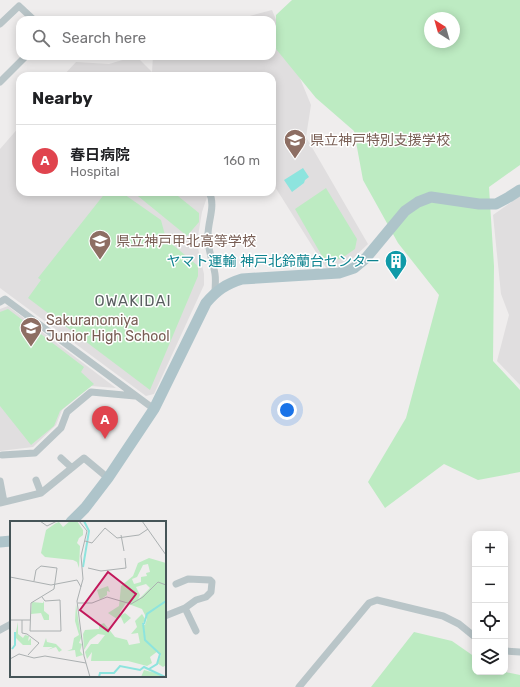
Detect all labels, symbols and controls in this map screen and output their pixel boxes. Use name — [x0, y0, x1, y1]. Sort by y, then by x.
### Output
north arrow — [424, 12, 460, 48]
search box — [16, 16, 276, 60]
icon: search — [30, 27, 52, 49]
text: Search here — [62, 29, 146, 47]
text: Nearby — [32, 88, 93, 108]
school or university icon: 県立神戸特別支援学校 — [282, 127, 308, 160]
place label: 県立神戸特別支援学校 — [310, 132, 450, 149]
text: 春日病院 — [70, 146, 130, 164]
text: A — [40, 153, 50, 168]
text: 160 m — [224, 153, 260, 168]
text: Hospital — [70, 164, 120, 179]
school or university icon: 県立神戸甲北高等学校 — [87, 228, 113, 261]
place label: 県立神戸甲北高等学校 — [116, 233, 256, 250]
building icon: ヤマト運輸 神戸北鈴蘭台センター — [383, 248, 409, 281]
place label: ヤマト運輸 神戸北鈴蘭台センター — [167, 253, 380, 270]
district label: OWAKIDAI — [94, 292, 172, 310]
place label: Sakuranomiya Junior High School — [46, 312, 170, 345]
school or university icon: Sakuranomiya Junior High School — [18, 315, 44, 348]
your location — [277, 400, 297, 420]
pin: A — [92, 406, 118, 439]
inset map — [10, 521, 166, 677]
map controls — [472, 531, 508, 675]
button: + — [472, 531, 508, 567]
button: − — [472, 567, 508, 603]
button: locate — [472, 603, 508, 639]
button: layers — [472, 639, 508, 675]

